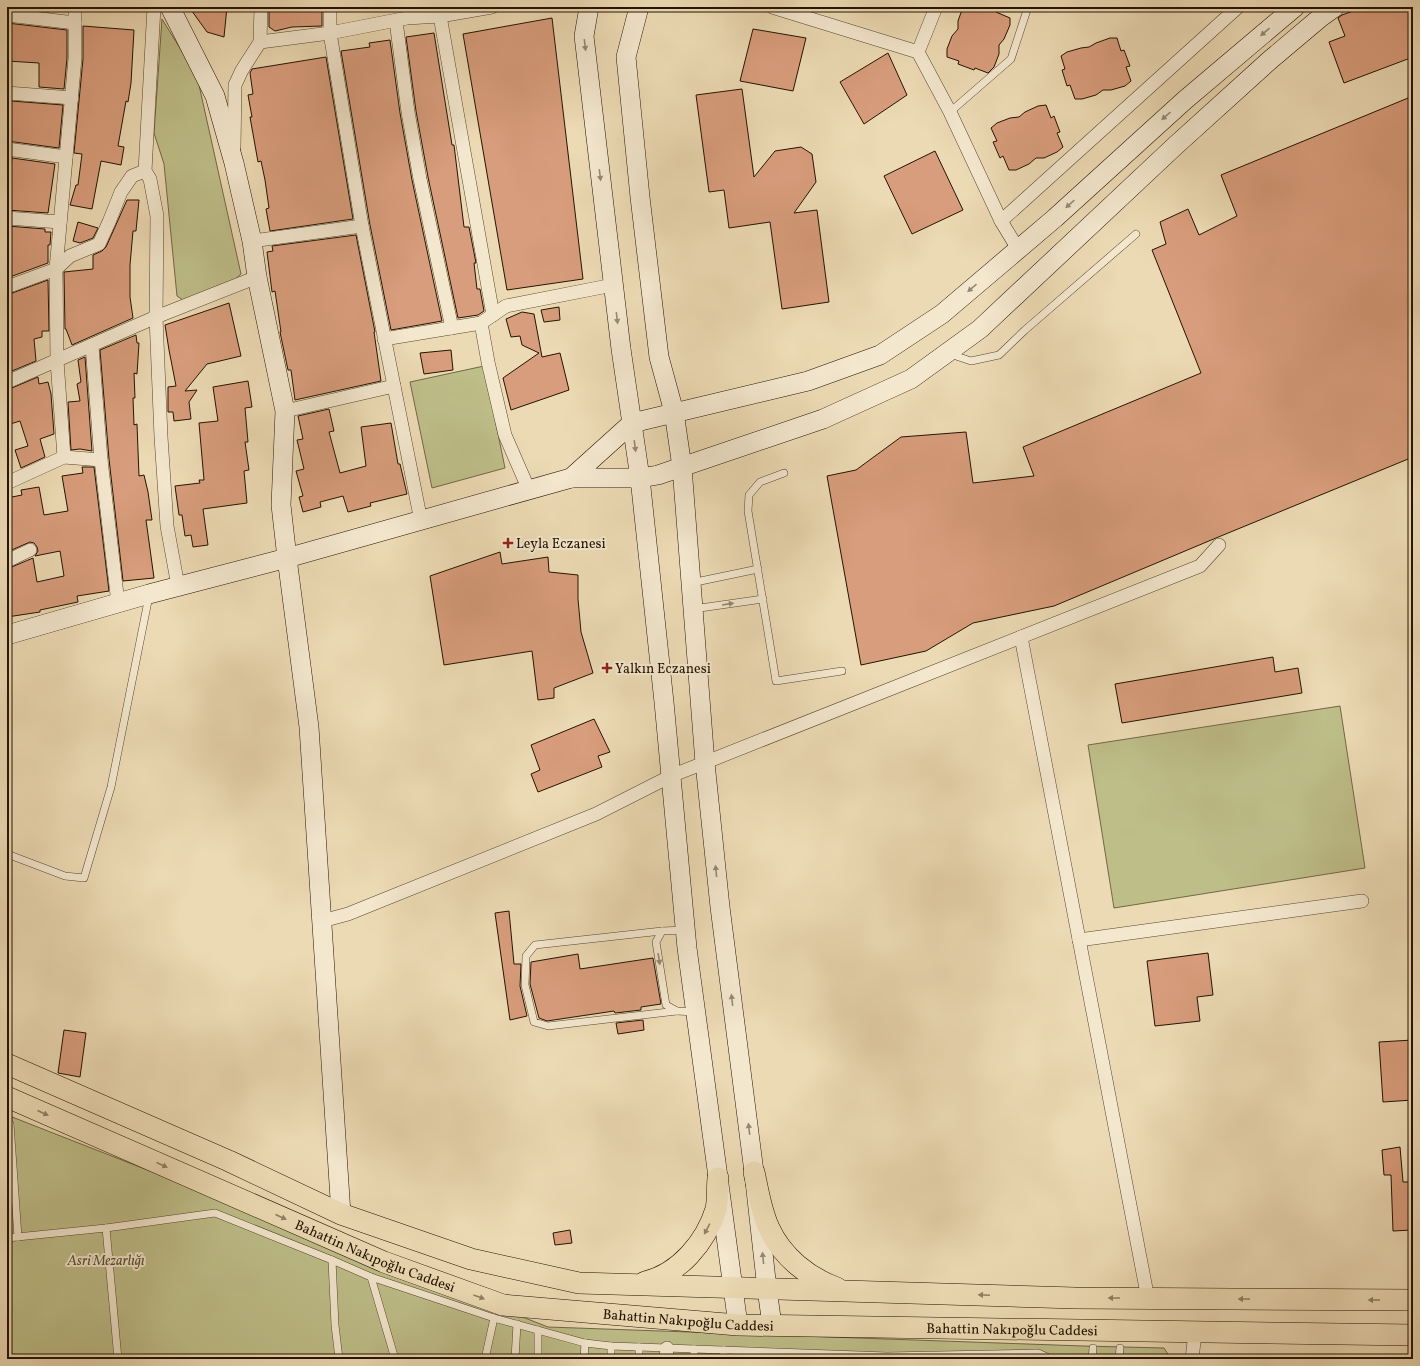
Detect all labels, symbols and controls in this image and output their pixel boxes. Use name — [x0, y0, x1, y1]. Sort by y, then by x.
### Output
one-way arrow — [1260, 28, 1271, 37]
one-way arrow — [582, 39, 588, 51]
one-way arrow — [1161, 112, 1172, 121]
one-way arrow — [597, 168, 603, 181]
one-way arrow — [1065, 199, 1075, 208]
one-way arrow — [966, 284, 977, 293]
one-way arrow — [614, 312, 620, 324]
one-way arrow — [632, 440, 638, 452]
place label: Leyla Eczanesi — [516, 535, 606, 554]
marker: Leyla Eczanesi — [503, 538, 513, 548]
one-way arrow — [722, 601, 734, 607]
place label: Yalkın Eczanesi — [615, 660, 711, 679]
marker: Yalkın Eczanesi — [602, 663, 612, 673]
one-way arrow — [713, 865, 720, 877]
one-way arrow — [656, 953, 662, 965]
one-way arrow — [729, 994, 735, 1006]
one-way arrow — [37, 1110, 48, 1116]
one-way arrow — [745, 1123, 752, 1135]
one-way arrow — [156, 1162, 167, 1168]
one-way arrow — [275, 1214, 286, 1220]
street label: Bahattin Nakıpoğlu Caddesi — [291, 1216, 457, 1298]
one-way arrow — [704, 1223, 711, 1235]
park label: Asri Mezarlığı — [67, 1252, 144, 1271]
one-way arrow — [760, 1252, 767, 1264]
one-way arrow — [978, 1292, 990, 1299]
one-way arrow — [474, 1294, 486, 1300]
one-way arrow — [1107, 1295, 1120, 1301]
one-way arrow — [1237, 1296, 1250, 1302]
one-way arrow — [1367, 1297, 1380, 1303]
street label: Bahattin Nakıpoğlu Caddesi — [602, 1306, 774, 1337]
street label: Bahattin Nakıpoğlu Caddesi — [926, 1320, 1098, 1341]

